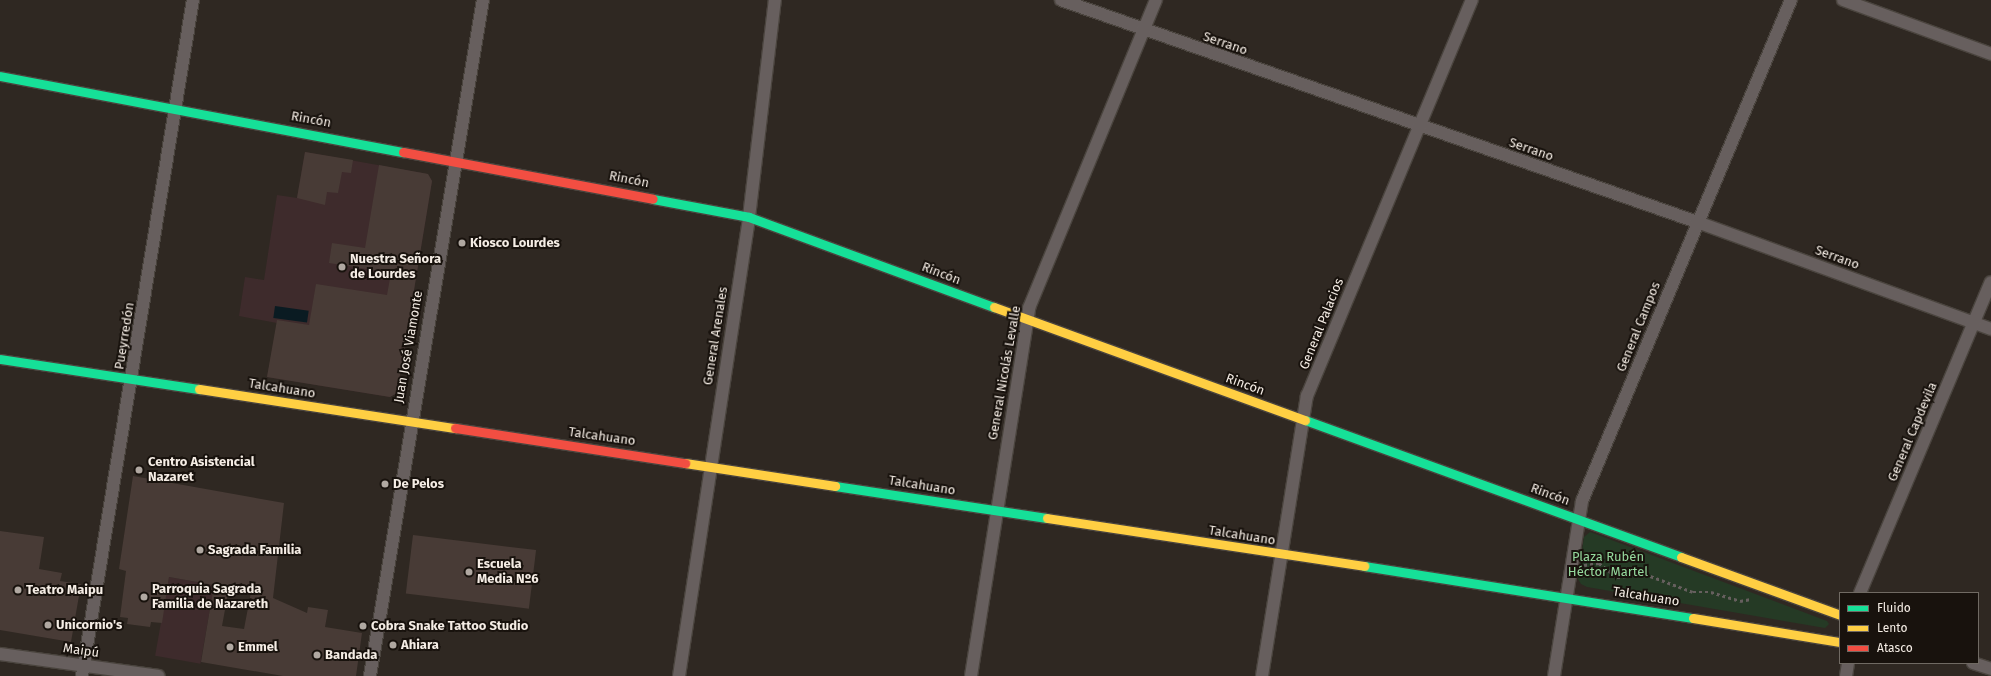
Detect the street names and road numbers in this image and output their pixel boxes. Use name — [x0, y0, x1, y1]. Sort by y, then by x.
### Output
street label: Serrano — [1201, 29, 1249, 59]
street label: Rincón — [290, 109, 332, 131]
street label: Serrano — [1507, 135, 1555, 165]
street label: Rincón — [608, 168, 650, 192]
street label: Serrano — [1813, 243, 1861, 273]
street label: Rincón — [919, 259, 963, 289]
street label: General Palacios — [1297, 276, 1347, 372]
street label: General Campos — [1614, 280, 1664, 374]
street label: General Arenales — [701, 286, 731, 386]
street label: Juan José Viamonte — [391, 290, 427, 404]
street label: Pueyrredón — [112, 301, 138, 371]
street label: General Nicolás Levalle — [986, 305, 1024, 441]
street label: Rincón — [1223, 371, 1267, 399]
street label: Talcahuano — [248, 376, 316, 402]
street label: General Capdevila — [1885, 380, 1941, 484]
street label: Talcahuano — [568, 425, 636, 449]
street label: Talcahuano — [888, 473, 956, 499]
street label: Rincón — [1528, 481, 1572, 509]
street label: Talcahuano — [1208, 523, 1276, 549]
street label: Talcahuano — [1612, 584, 1680, 610]
street label: Maipú — [62, 641, 100, 661]

